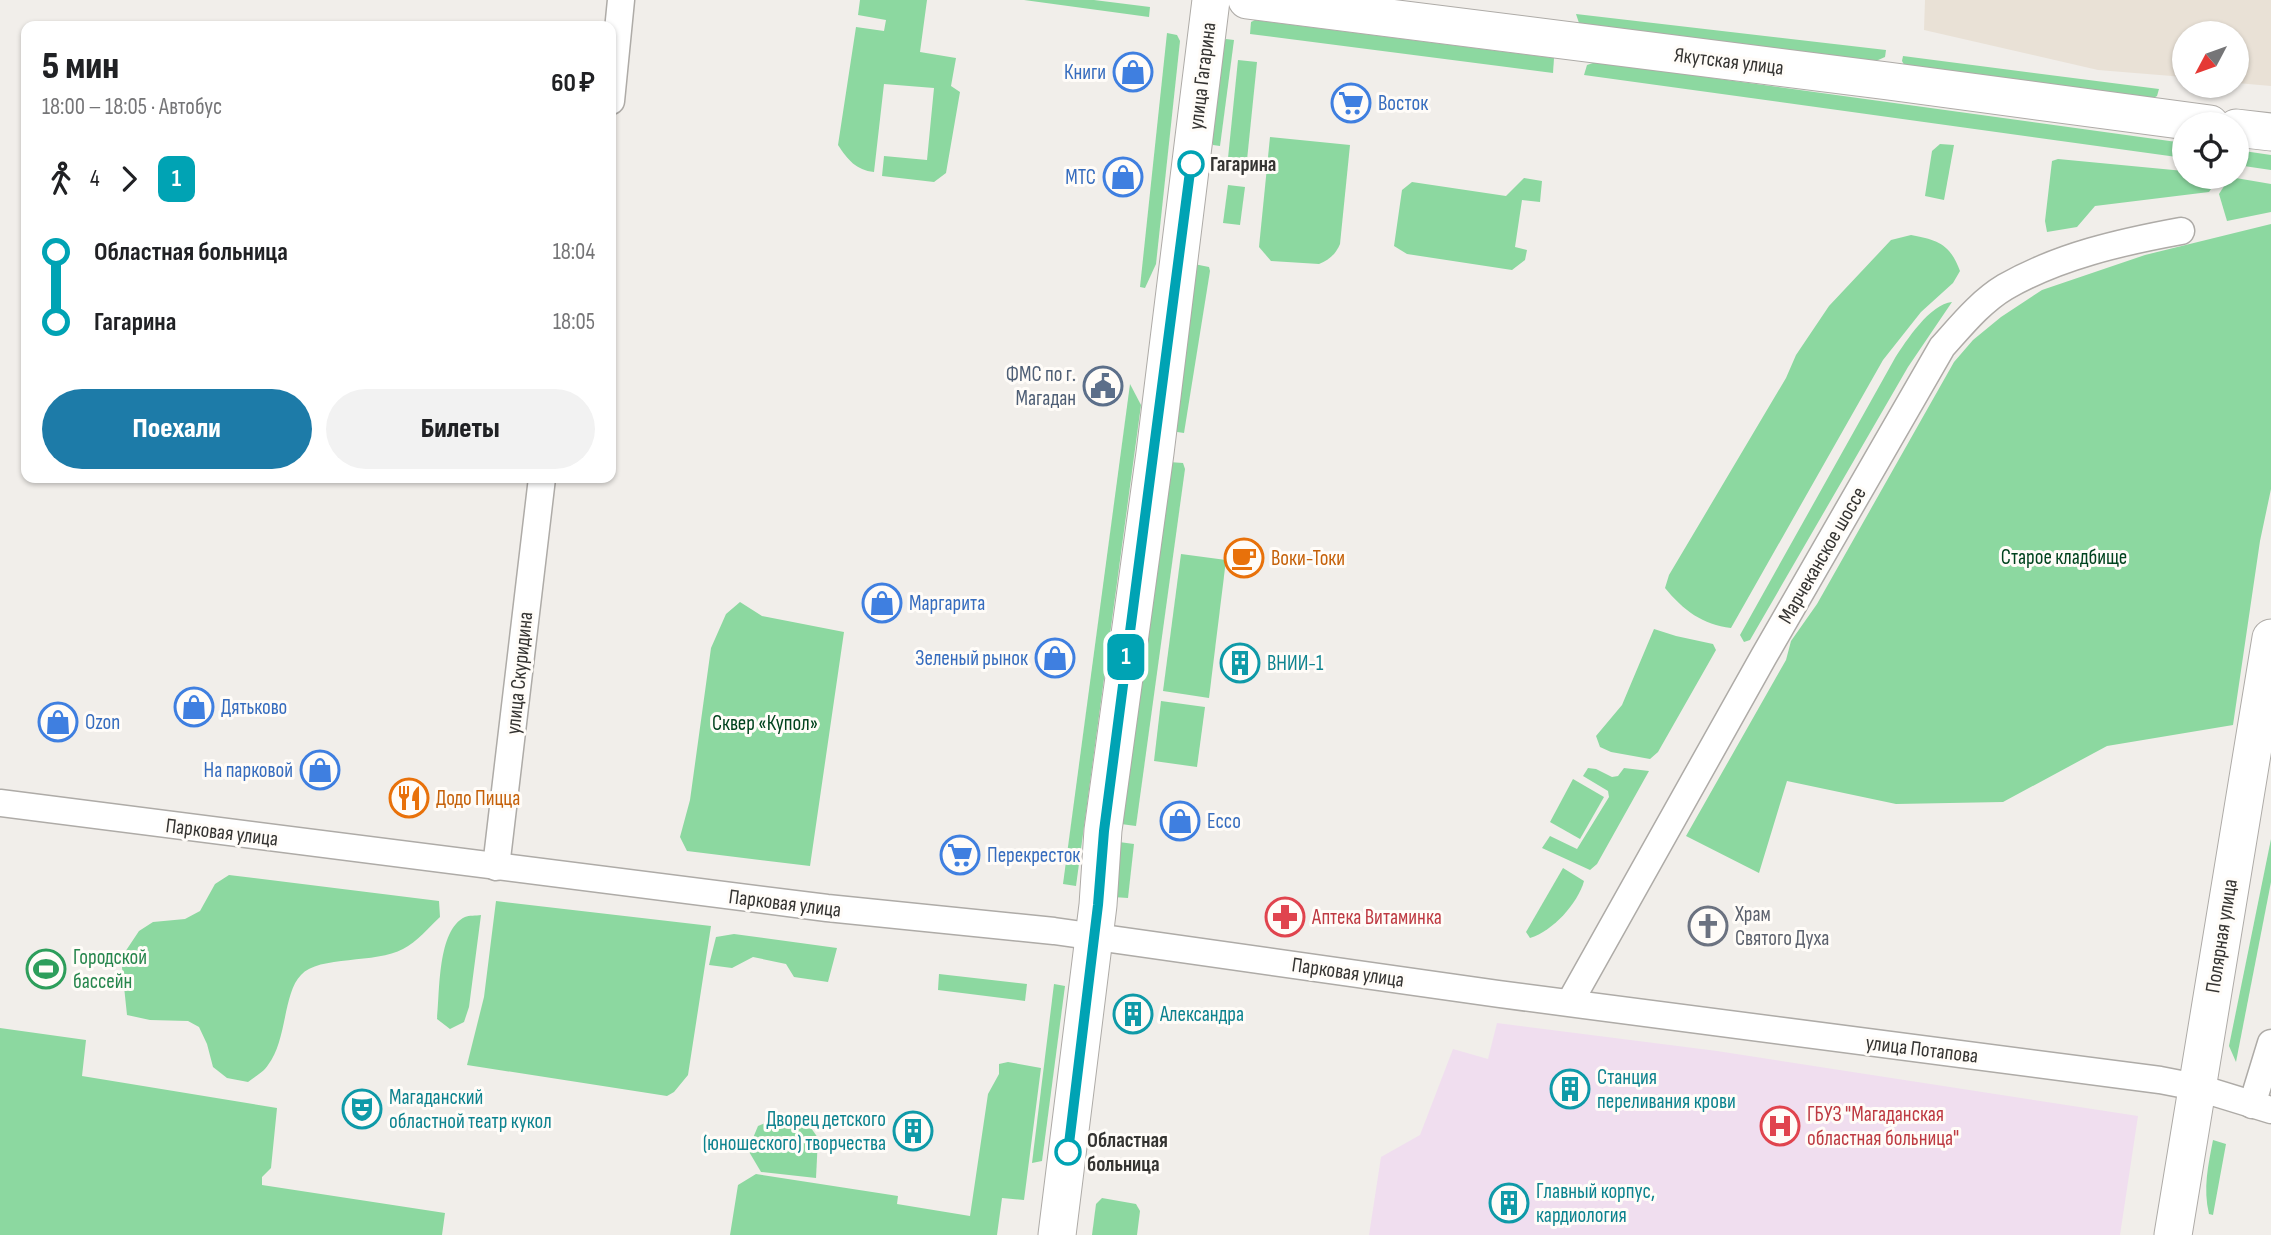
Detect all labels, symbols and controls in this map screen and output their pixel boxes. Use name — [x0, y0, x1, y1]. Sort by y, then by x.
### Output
street label: улица Гагарина — [1184, 21, 1221, 131]
north arrow — [2172, 21, 2249, 98]
map controls — [2172, 21, 2249, 189]
street label: Якутская улица — [1673, 42, 1785, 81]
text: 5 мин — [42, 44, 119, 89]
shop icon: Книги — [1112, 51, 1154, 93]
place label: Книги — [1064, 60, 1106, 85]
text: 60 ₽ — [551, 68, 595, 99]
supermarket icon: Восток — [1330, 82, 1372, 124]
place label: Восток — [1378, 91, 1428, 116]
text: 18:00 – 18:05 · Автобус — [42, 93, 222, 121]
button: locate — [2172, 112, 2249, 189]
marker: Гагарина — [1178, 151, 1204, 177]
place label: Гагарина — [1210, 152, 1276, 177]
shop icon: МТС — [1102, 156, 1144, 198]
icon: walk — [42, 160, 80, 198]
icon: forward — [110, 160, 148, 198]
text: 1 — [172, 164, 181, 193]
text: 4 — [90, 165, 100, 193]
place label: МТС — [1065, 165, 1096, 190]
text: Областная больница — [94, 237, 288, 268]
text: 18:04 — [553, 238, 595, 266]
text: Гагарина — [94, 307, 176, 338]
text: 18:05 — [553, 308, 595, 336]
place label: ФМС по г. Магадан — [1006, 362, 1076, 411]
public building icon: ФМС по г. Магадан — [1082, 365, 1124, 407]
button: Поехали — [42, 389, 312, 469]
button: Билеты — [326, 389, 595, 469]
street label: Марчеканское шоссе — [1773, 482, 1872, 628]
cafe icon: Воки-Токи — [1223, 537, 1265, 579]
park label: Старое кладбище — [2001, 545, 2127, 570]
place label: Воки-Токи — [1271, 546, 1345, 571]
shop icon: Маргарита — [861, 582, 903, 624]
place label: Маргарита — [909, 591, 985, 616]
street label: улица Скуридина — [501, 611, 538, 736]
line badge: 1 — [1103, 634, 1149, 680]
shop icon: Зеленый рынок — [1034, 637, 1076, 679]
text: 1 — [1121, 642, 1131, 671]
building icon: ВНИИ-1 — [1219, 642, 1261, 684]
place label: Зеленый рынок — [915, 646, 1028, 671]
place label: ВНИИ-1 — [1267, 651, 1324, 676]
shop icon: Дятьково — [173, 686, 215, 728]
place label: Дятьково — [221, 695, 287, 720]
shop icon: Ozon — [37, 701, 79, 743]
place label: Ozon — [85, 710, 120, 735]
park label: Сквер «Купол» — [712, 711, 818, 736]
shop icon: На парковой — [299, 749, 341, 791]
place label: На парковой — [204, 758, 293, 783]
restaurant icon: Додо Пицца — [388, 777, 430, 819]
place label: Додо Пицца — [436, 786, 520, 811]
shop icon: Ecco — [1159, 800, 1201, 842]
place label: Ecco — [1207, 809, 1241, 834]
street label: Парковая улица — [164, 813, 280, 852]
supermarket icon: Перекресток — [939, 834, 981, 876]
place label: Перекресток — [987, 843, 1080, 868]
street label: Полярная улица — [2200, 877, 2243, 995]
street label: Парковая улица — [727, 884, 843, 923]
pharmacy icon: Аптека Витаминка — [1264, 896, 1306, 938]
place label: Храм Святого Духа — [1734, 902, 1829, 951]
place label: Аптека Витаминка — [1311, 905, 1442, 930]
church icon: Храм Святого Духа — [1687, 905, 1729, 947]
place label: Городской бассейн — [73, 945, 147, 994]
sports icon: Городской бассейн — [25, 948, 67, 990]
street label: Парковая улица — [1290, 952, 1406, 993]
building icon: Александра — [1112, 993, 1154, 1035]
place label: Александра — [1159, 1002, 1244, 1027]
street label: улица Потапова — [1864, 1030, 1980, 1069]
place label: Станция переливания крови — [1597, 1065, 1736, 1114]
building icon: Станция переливания крови — [1549, 1068, 1591, 1110]
place label: Магаданский областной театр кукол — [389, 1085, 552, 1134]
theatre icon: Магаданский областной театр кукол — [341, 1088, 383, 1130]
place label: ГБУЗ "Магаданская областная больница" — [1807, 1102, 1959, 1151]
hospital icon: ГБУЗ "Магаданская областная больница" — [1759, 1105, 1801, 1147]
place label: Дворец детского (юношеского) творчества — [703, 1107, 886, 1156]
building icon: Дворец детского (юношеского) творчества — [892, 1110, 934, 1152]
place label: Областная больница — [1087, 1128, 1168, 1177]
marker: Областная больница — [1055, 1139, 1081, 1165]
place label: Главный корпус, кардиология — [1536, 1179, 1655, 1228]
building icon: Главный корпус, кардиология — [1488, 1182, 1530, 1224]

